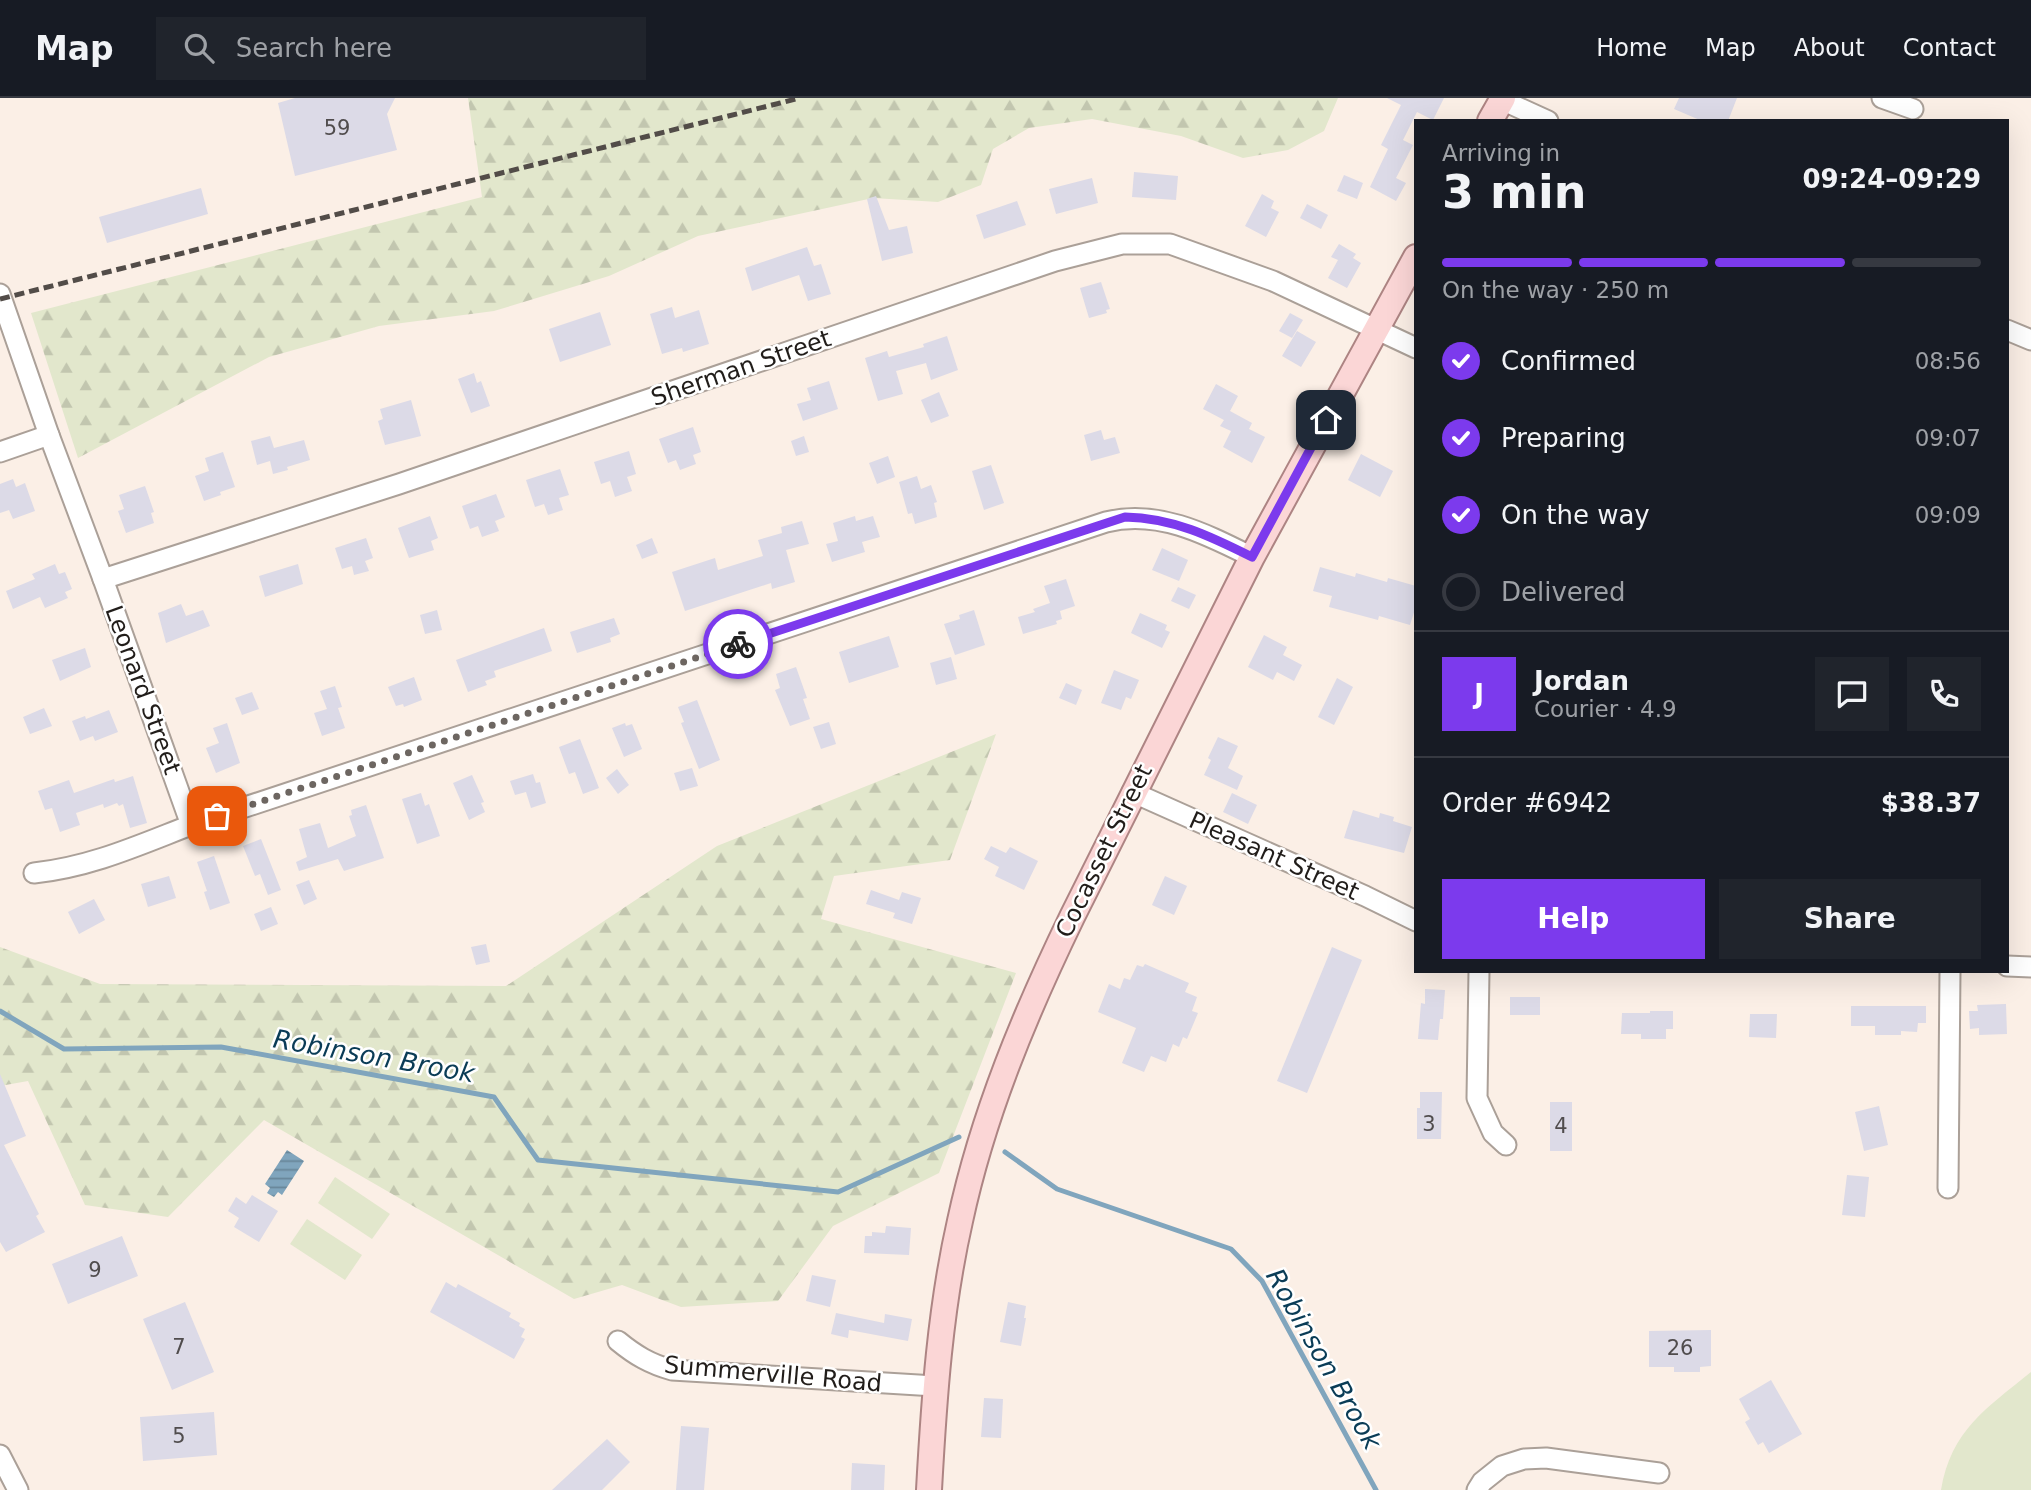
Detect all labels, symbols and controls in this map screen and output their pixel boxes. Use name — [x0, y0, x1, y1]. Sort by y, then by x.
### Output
search box — [156, 17, 646, 80]
text: Map — [35, 29, 114, 68]
icon: search — [180, 29, 218, 67]
text: Search here — [236, 33, 392, 63]
text: Home — [1596, 34, 1667, 62]
text: Map — [1705, 34, 1756, 62]
text: About — [1794, 34, 1865, 62]
text: Contact — [1903, 34, 1996, 62]
house number: 59 — [324, 116, 350, 140]
text: Arriving in — [1442, 140, 1560, 166]
text: 09:24–09:29 — [1802, 164, 1981, 194]
text: 3 min — [1442, 165, 1586, 219]
text: On the way · 250 m — [1442, 277, 1669, 303]
street label: Sherman Street — [647, 324, 835, 412]
icon: check — [1442, 342, 1480, 380]
text: Confirmed — [1501, 346, 1636, 376]
text: 08:56 — [1915, 348, 1981, 374]
pin — [1296, 390, 1356, 450]
icon: home — [1307, 401, 1345, 439]
icon: check — [1442, 419, 1480, 457]
text: Preparing — [1501, 423, 1626, 453]
text: 09:07 — [1915, 425, 1981, 451]
icon: check — [1442, 496, 1480, 534]
text: On the way — [1501, 500, 1650, 530]
text: 09:09 — [1915, 502, 1981, 528]
text: Delivered — [1501, 577, 1625, 607]
street label: Leonard Street — [99, 602, 187, 778]
courier — [703, 609, 773, 679]
icon: bike — [719, 625, 757, 663]
button: chat — [1815, 657, 1889, 731]
button: phone — [1907, 657, 1981, 731]
text: Jordan — [1534, 666, 1629, 696]
text: J — [1474, 679, 1484, 709]
text: Courier · 4.9 — [1534, 696, 1677, 722]
street label: Cocasset Street — [1050, 760, 1158, 942]
pin — [187, 786, 247, 846]
text: Order #6942 — [1442, 788, 1612, 818]
text: $38.37 — [1881, 788, 1981, 818]
icon: bag — [198, 797, 236, 835]
street label: Pleasant Street — [1185, 806, 1363, 906]
button: Help — [1442, 879, 1705, 959]
button: Share — [1719, 879, 1981, 959]
water label: Robinson Brook — [271, 1024, 478, 1089]
house number: 3 — [1422, 1112, 1436, 1136]
house number: 4 — [1554, 1114, 1568, 1138]
house number: 9 — [88, 1258, 102, 1282]
water label: Robinson Brook — [1260, 1263, 1388, 1456]
house number: 7 — [172, 1335, 186, 1359]
house number: 26 — [1667, 1336, 1693, 1360]
street label: Summerville Road — [663, 1351, 883, 1397]
house number: 5 — [172, 1424, 186, 1448]

